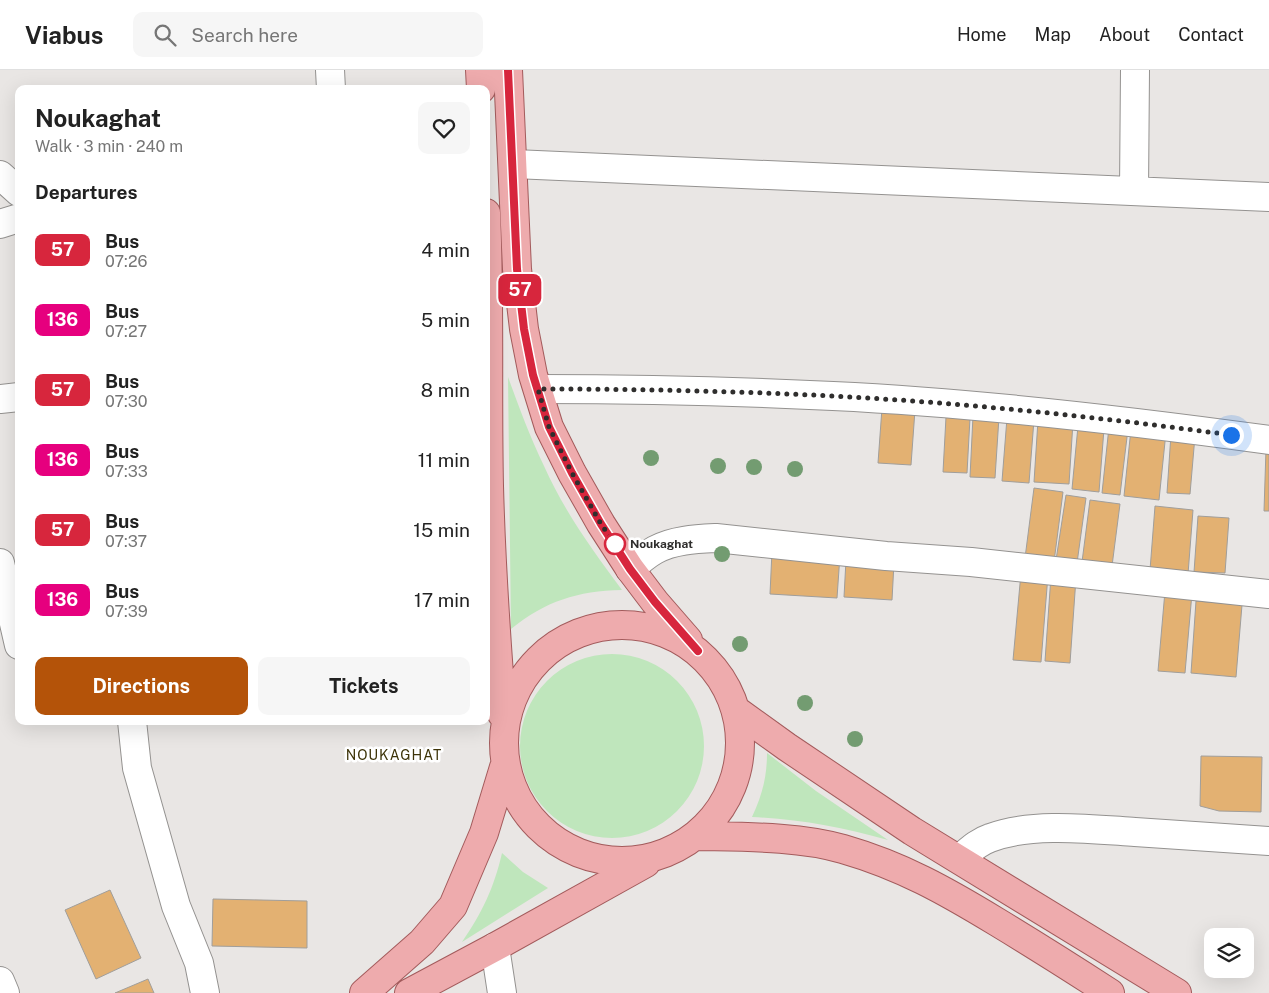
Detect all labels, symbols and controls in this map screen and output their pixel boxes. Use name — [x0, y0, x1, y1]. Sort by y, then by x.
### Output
search box — [133, 12, 483, 57]
text: Viabus — [25, 21, 103, 49]
icon: search — [151, 21, 179, 49]
text: Search here — [191, 24, 298, 46]
text: Home — [957, 24, 1007, 45]
text: Map — [1035, 24, 1071, 45]
text: About — [1099, 24, 1150, 45]
text: Contact — [1178, 24, 1244, 45]
button: heart — [418, 102, 470, 154]
text: Noukaghat — [35, 104, 161, 132]
text: Walk · 3 min · 240 m — [35, 137, 183, 156]
text: Departures — [35, 181, 138, 203]
text: Bus — [105, 230, 139, 252]
text: 57 — [51, 239, 74, 260]
text: 4 min — [421, 239, 470, 261]
text: 07:26 — [105, 252, 148, 271]
line badge: 57 — [498, 274, 542, 306]
text: 57 — [508, 279, 532, 300]
text: Bus — [105, 300, 139, 322]
text: 136 — [47, 309, 78, 330]
text: 5 min — [421, 309, 470, 331]
text: 07:27 — [105, 322, 147, 341]
text: Bus — [105, 370, 139, 392]
text: 57 — [51, 379, 74, 400]
text: 8 min — [421, 379, 470, 401]
text: 07:30 — [105, 392, 147, 411]
your location — [1219, 423, 1244, 448]
text: Bus — [105, 440, 139, 462]
text: 136 — [47, 449, 78, 470]
text: 11 min — [418, 449, 470, 471]
text: 07:33 — [105, 462, 148, 481]
text: Bus — [105, 510, 139, 532]
text: 57 — [51, 519, 74, 540]
text: 15 min — [413, 519, 470, 541]
text: 07:37 — [105, 532, 147, 551]
marker: Noukaghat — [604, 533, 626, 555]
place label: Noukaghat — [630, 537, 693, 551]
text: Bus — [105, 580, 139, 602]
text: 136 — [47, 589, 78, 610]
text: 17 min — [414, 589, 470, 611]
text: 07:39 — [105, 602, 148, 621]
button: Directions — [35, 657, 248, 715]
button: Tickets — [258, 657, 470, 715]
district label: NOUKAGHAT — [346, 747, 442, 763]
map controls — [1204, 928, 1254, 978]
button: layers — [1204, 928, 1254, 978]

